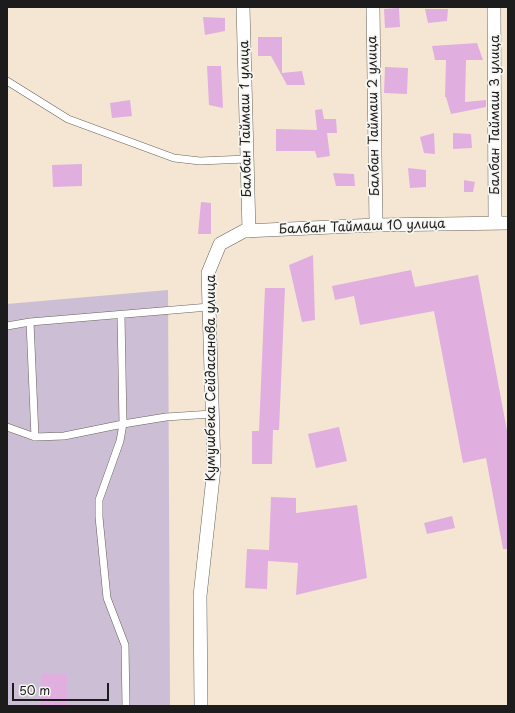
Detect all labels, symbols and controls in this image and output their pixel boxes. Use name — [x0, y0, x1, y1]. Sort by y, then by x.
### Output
street label: Балбан Таймаш 2 улица — [365, 35, 383, 197]
street label: Балбан Таймаш 3 улица — [487, 35, 503, 195]
street label: Балбан Таймаш 1 улица — [237, 40, 255, 198]
street label: Балбан Таймаш 10 улица — [278, 216, 446, 238]
street label: Кумушбека Сейдасанова улица — [203, 275, 219, 481]
scale bar — [14, 675, 111, 701]
text: 50 m — [19, 681, 50, 699]

